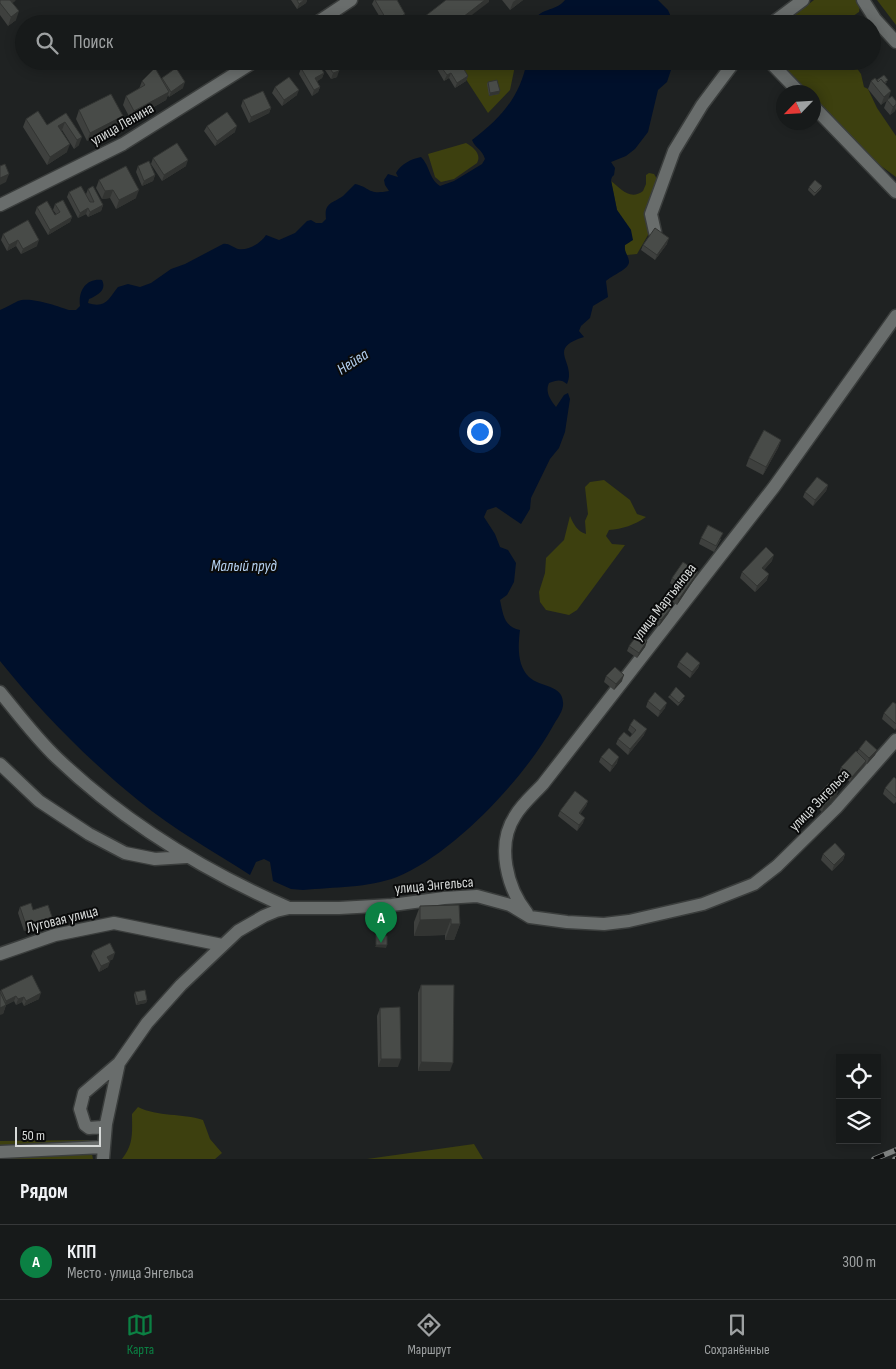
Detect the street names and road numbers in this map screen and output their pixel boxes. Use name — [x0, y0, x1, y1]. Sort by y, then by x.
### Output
street label: улица Ленина — [87, 99, 158, 150]
street label: улица Мартьянова — [628, 559, 701, 645]
street label: улица Энгельса — [785, 765, 854, 835]
street label: улица Энгельса — [394, 873, 474, 898]
street label: Луговая улица — [24, 901, 100, 938]

